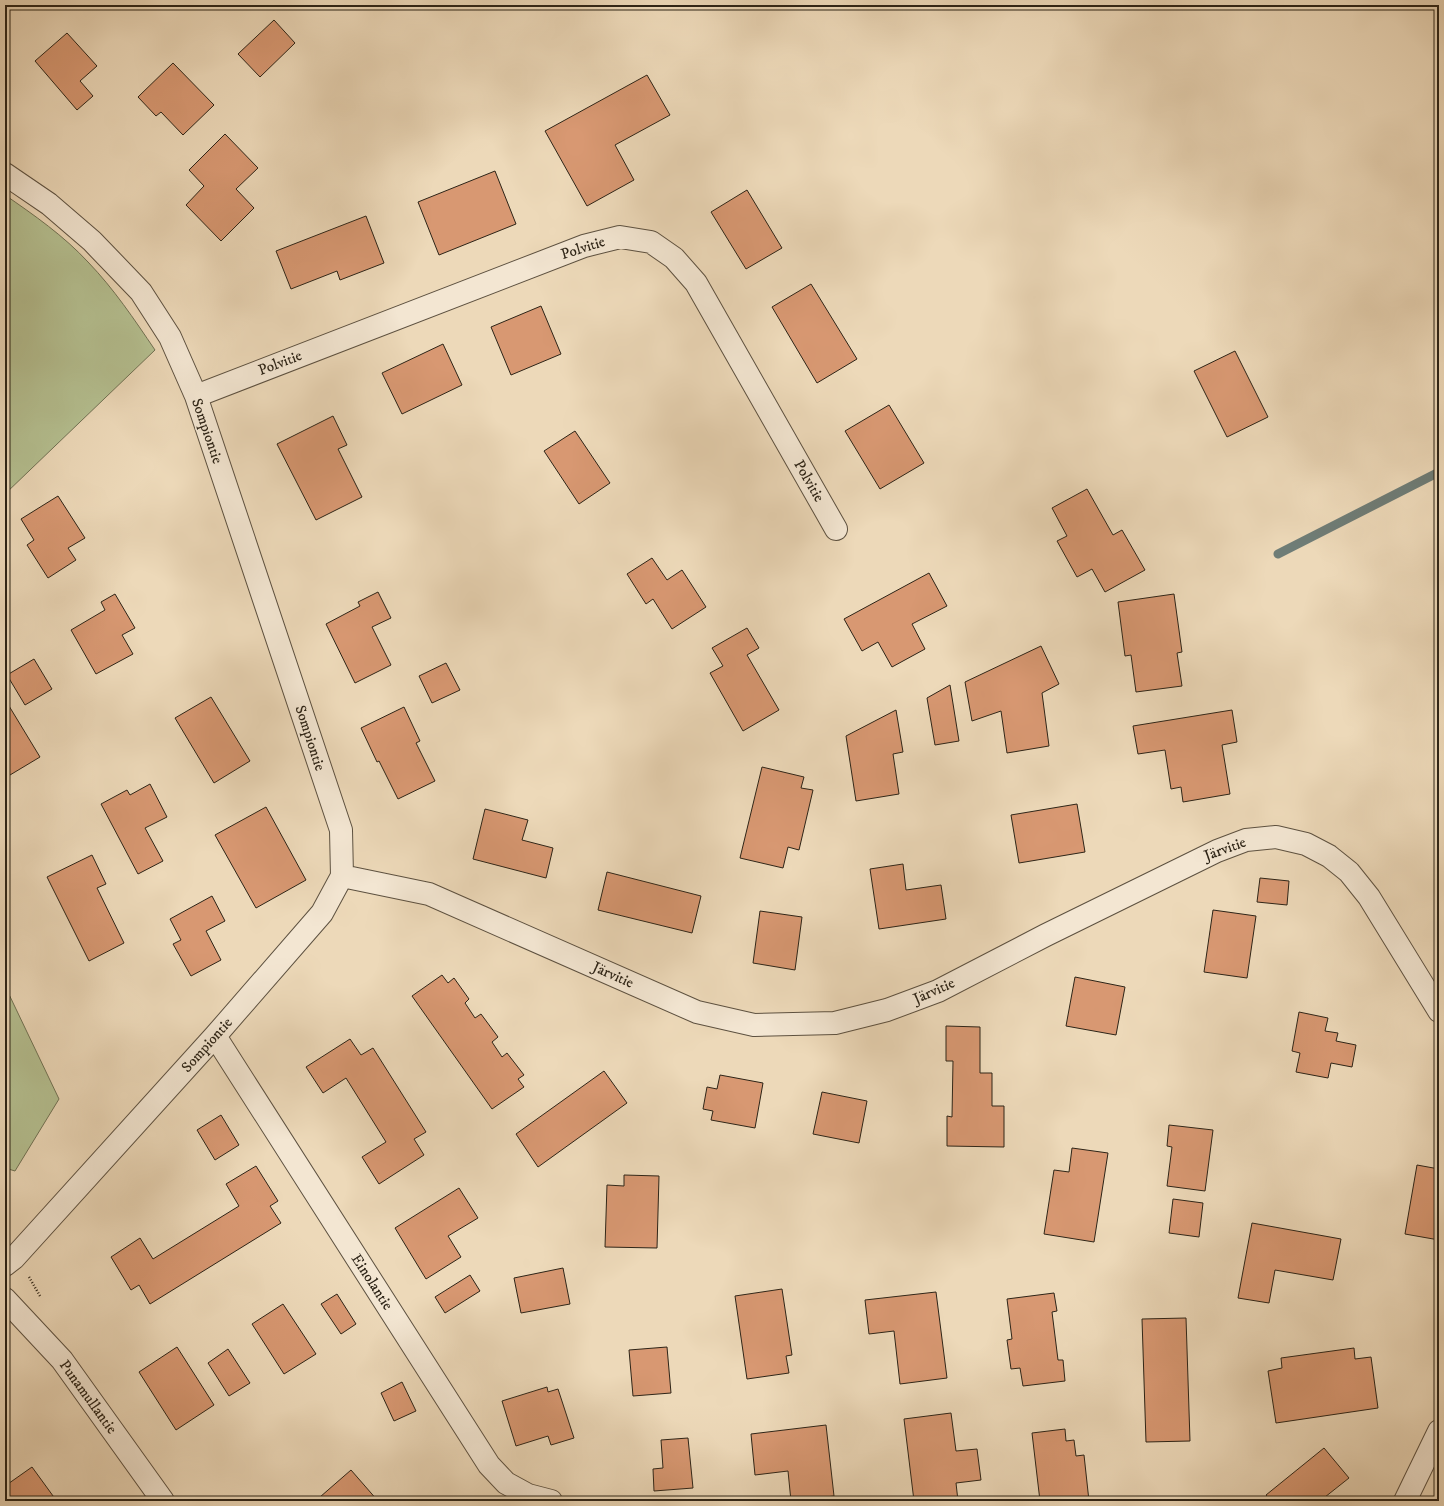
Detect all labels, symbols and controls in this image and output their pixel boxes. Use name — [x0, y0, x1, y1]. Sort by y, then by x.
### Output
street label: Polvitie — [558, 232, 608, 264]
street label: Polvitie — [255, 346, 305, 380]
street label: Sompiontie — [187, 396, 227, 466]
street label: Polvitie — [789, 457, 829, 505]
street label: Sompiontie — [290, 703, 330, 773]
street label: Järvitie — [1200, 833, 1249, 866]
street label: Järvitie — [588, 957, 637, 992]
street label: Järvitie — [909, 974, 958, 1009]
street label: Sompiontie — [177, 1013, 237, 1077]
street label: Einolantie — [347, 1250, 397, 1314]
street label: Punamullantie — [55, 1356, 121, 1438]

